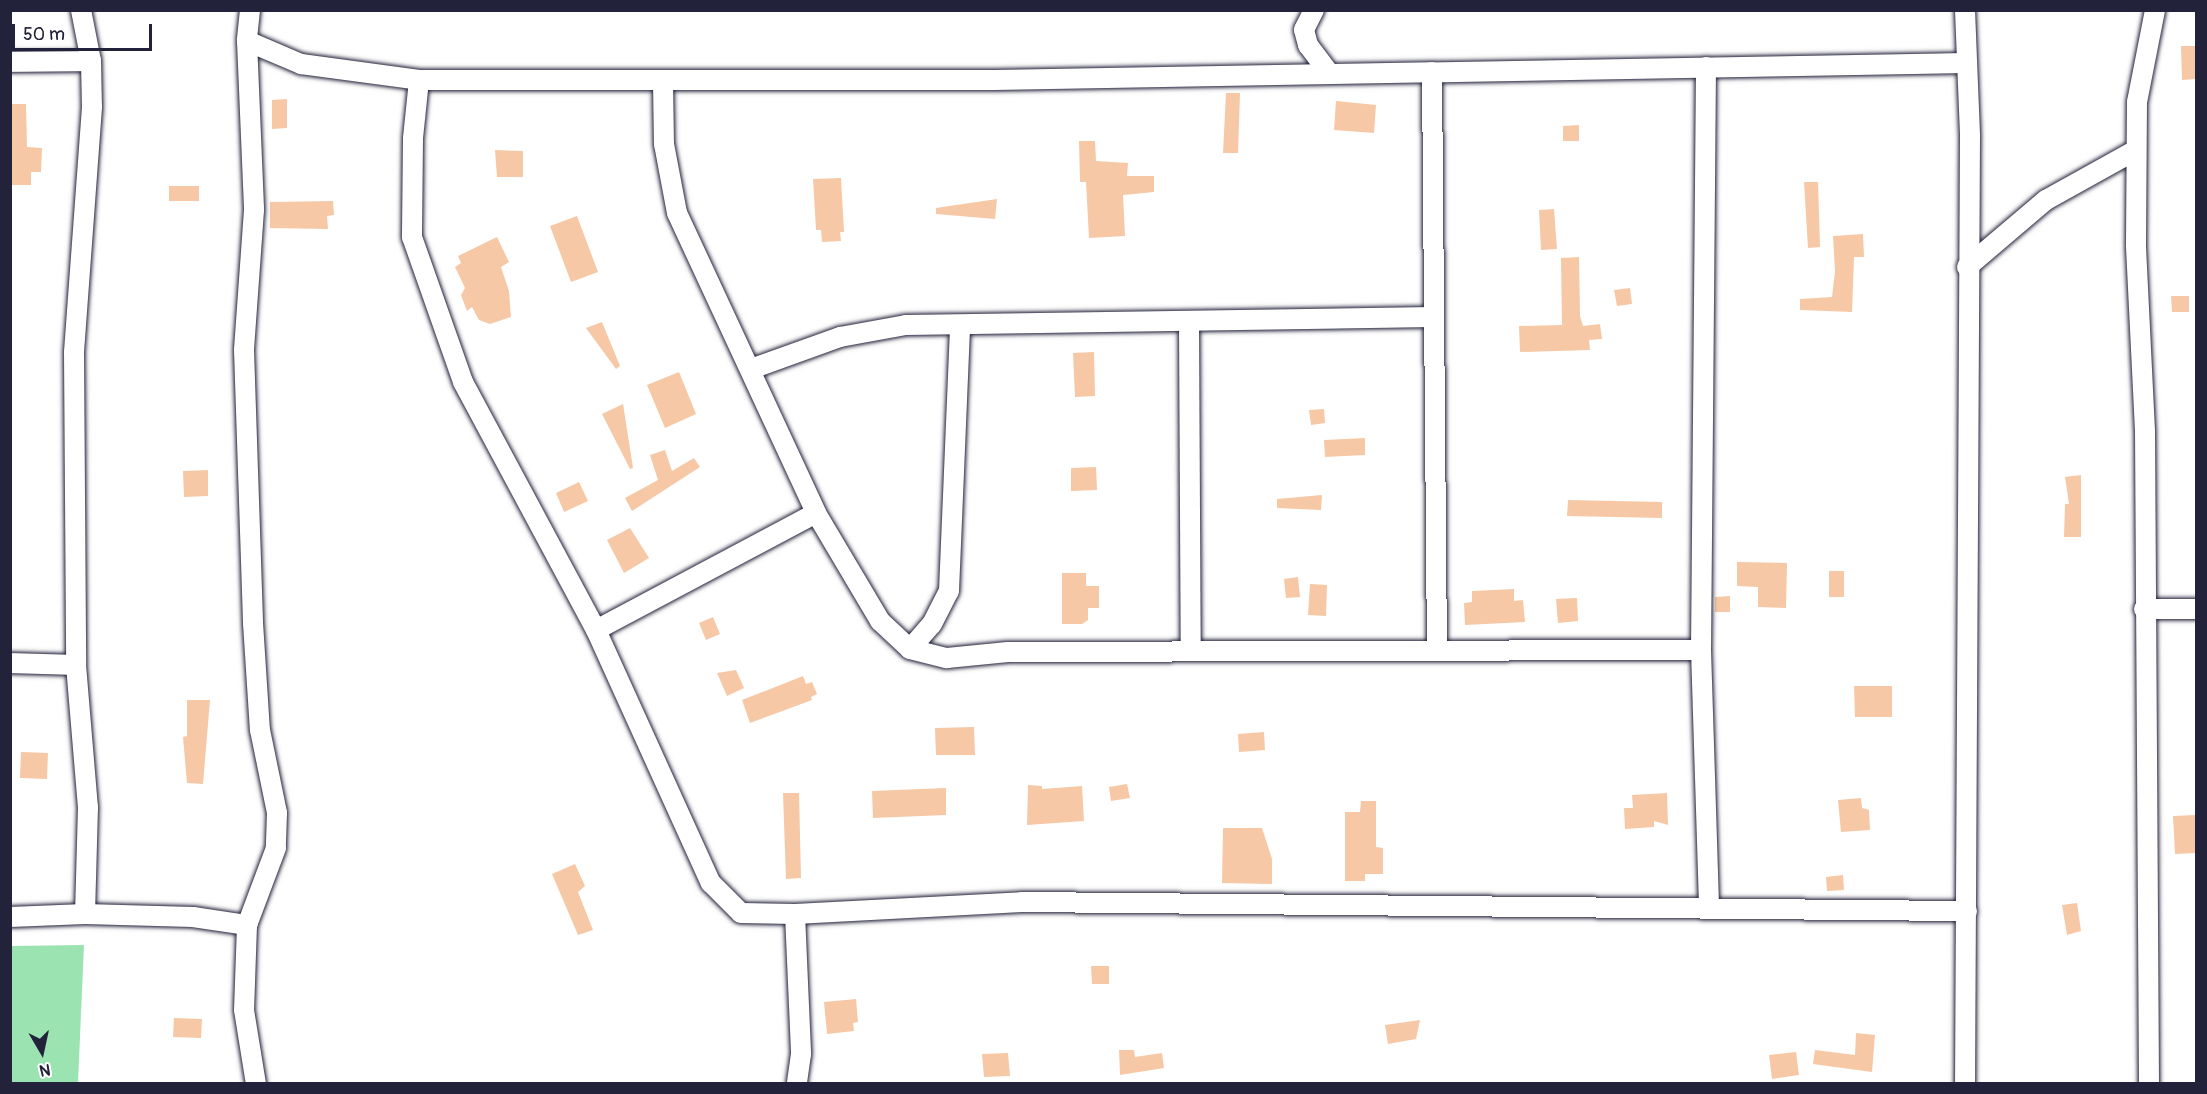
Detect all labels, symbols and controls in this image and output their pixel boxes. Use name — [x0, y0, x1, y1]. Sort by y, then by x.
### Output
scale bar — [15, 12, 154, 50]
text: 50 m — [23, 23, 65, 46]
north arrow — [12, 1022, 72, 1082]
text: N — [38, 1059, 52, 1081]

